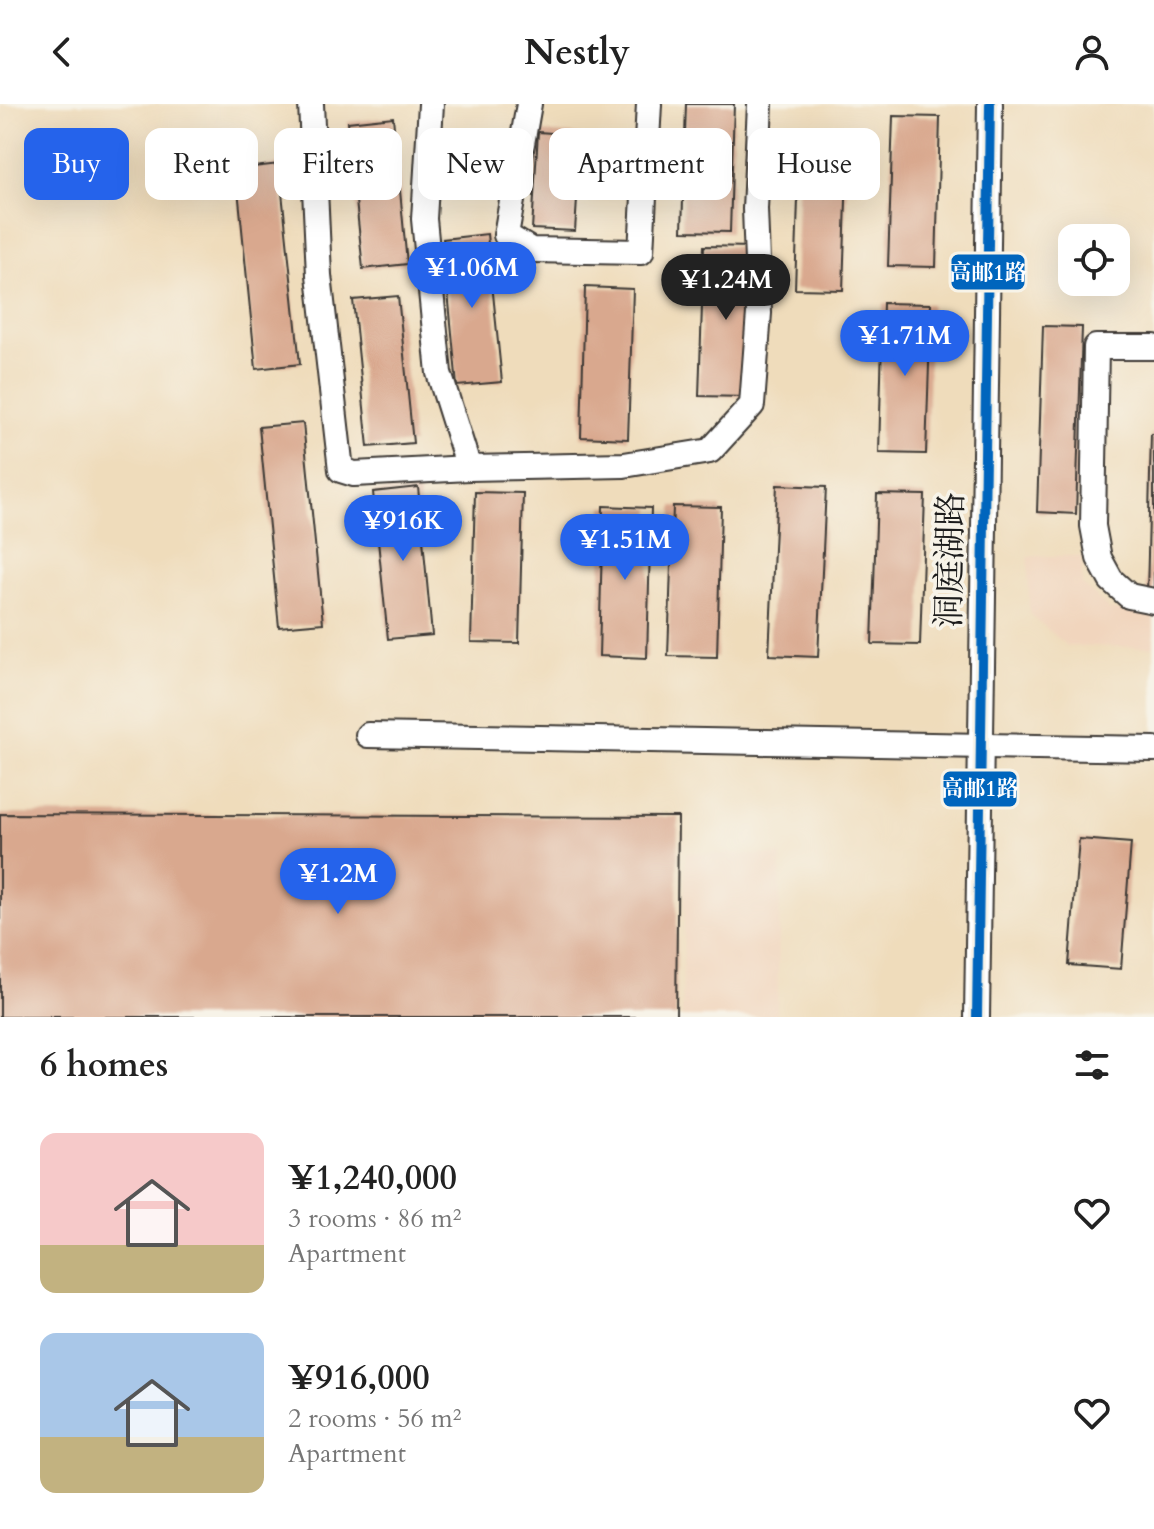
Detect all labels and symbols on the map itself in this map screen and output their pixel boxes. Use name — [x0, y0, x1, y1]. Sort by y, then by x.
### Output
pin: ¥1.06M — [407, 242, 537, 310]
line badge: 高邮1路 — [950, 253, 1026, 291]
pin: ¥1.24M — [661, 254, 791, 322]
text: 高邮1路 — [949, 258, 1027, 288]
pin: ¥1.71M — [840, 310, 970, 378]
street label: 洞庭湖路 — [926, 492, 974, 628]
pin: ¥916K — [347, 495, 459, 563]
pin: ¥1.51M — [560, 514, 690, 582]
line badge: 高邮1路 — [942, 770, 1018, 808]
text: 高邮1路 — [941, 774, 1019, 804]
pin: ¥1.2M — [282, 848, 394, 916]

